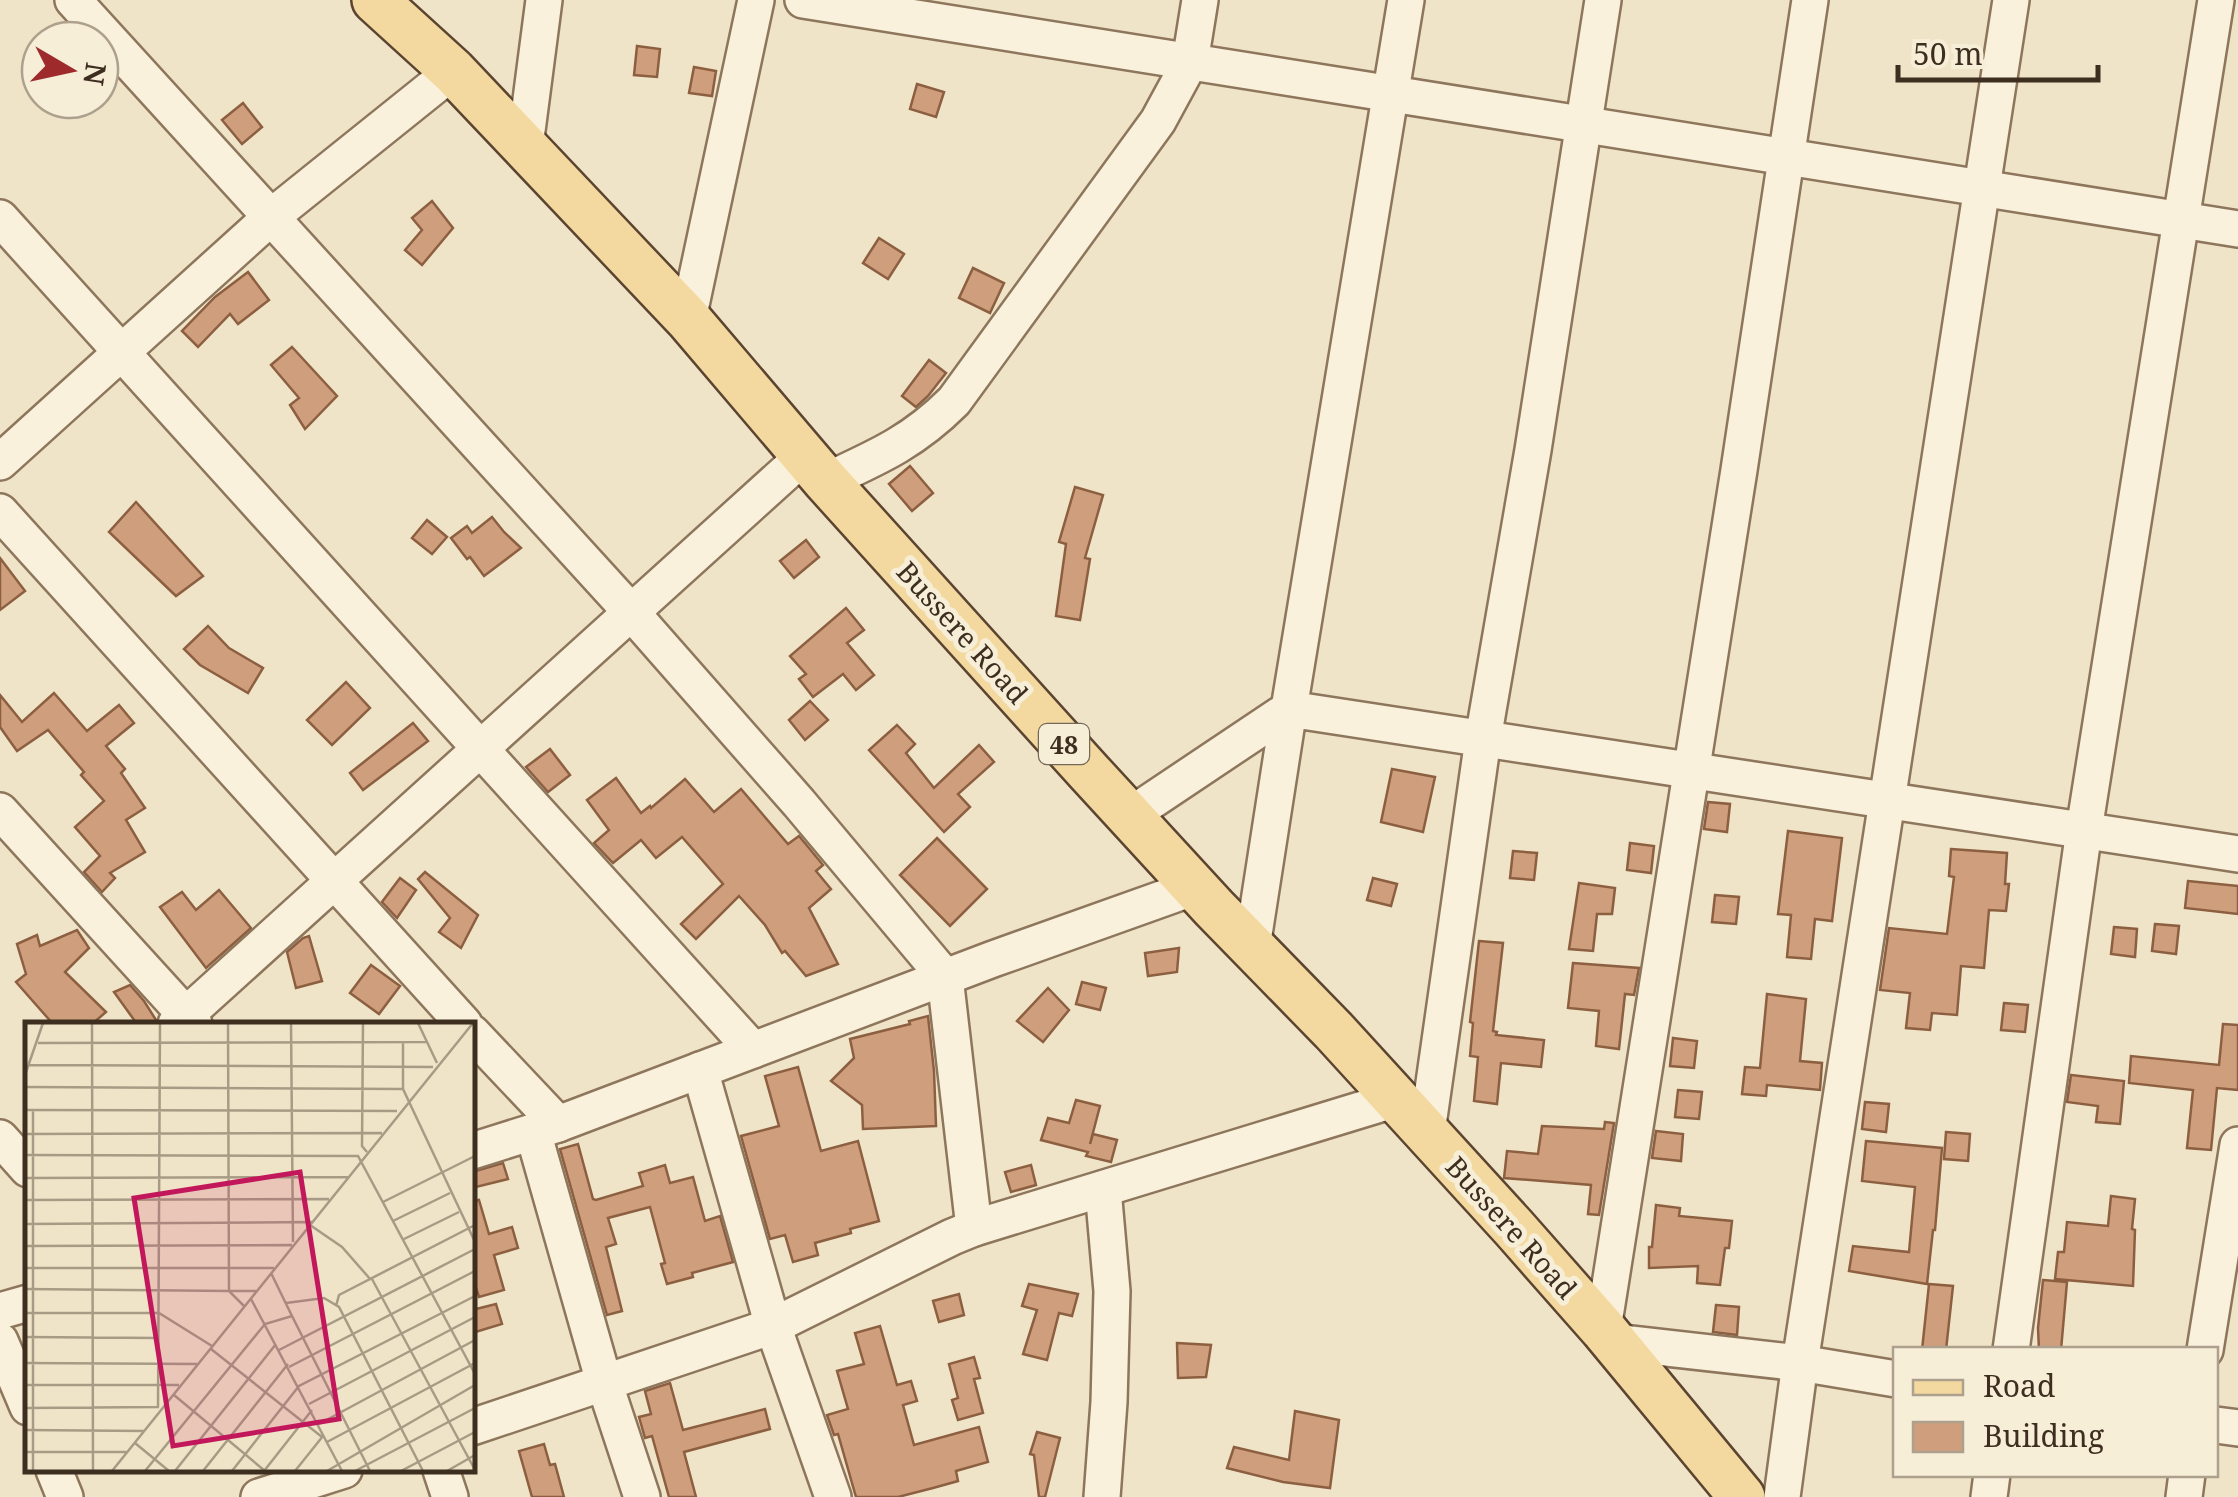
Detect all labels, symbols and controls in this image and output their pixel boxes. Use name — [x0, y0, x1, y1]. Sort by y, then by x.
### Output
north arrow — [20, 20, 120, 120]
scale bar — [1898, 20, 2098, 82]
text: 50 m — [1913, 33, 1983, 74]
text: N — [75, 60, 116, 88]
street label: Bussere Road — [889, 553, 1037, 711]
road number: 48 — [1039, 724, 1089, 764]
inset map — [25, 1022, 475, 1472]
street label: Bussere Road — [1438, 1148, 1586, 1306]
legend — [1893, 1347, 2218, 1477]
text: Road — [1983, 1365, 2055, 1406]
text: Building — [1983, 1415, 2104, 1456]

